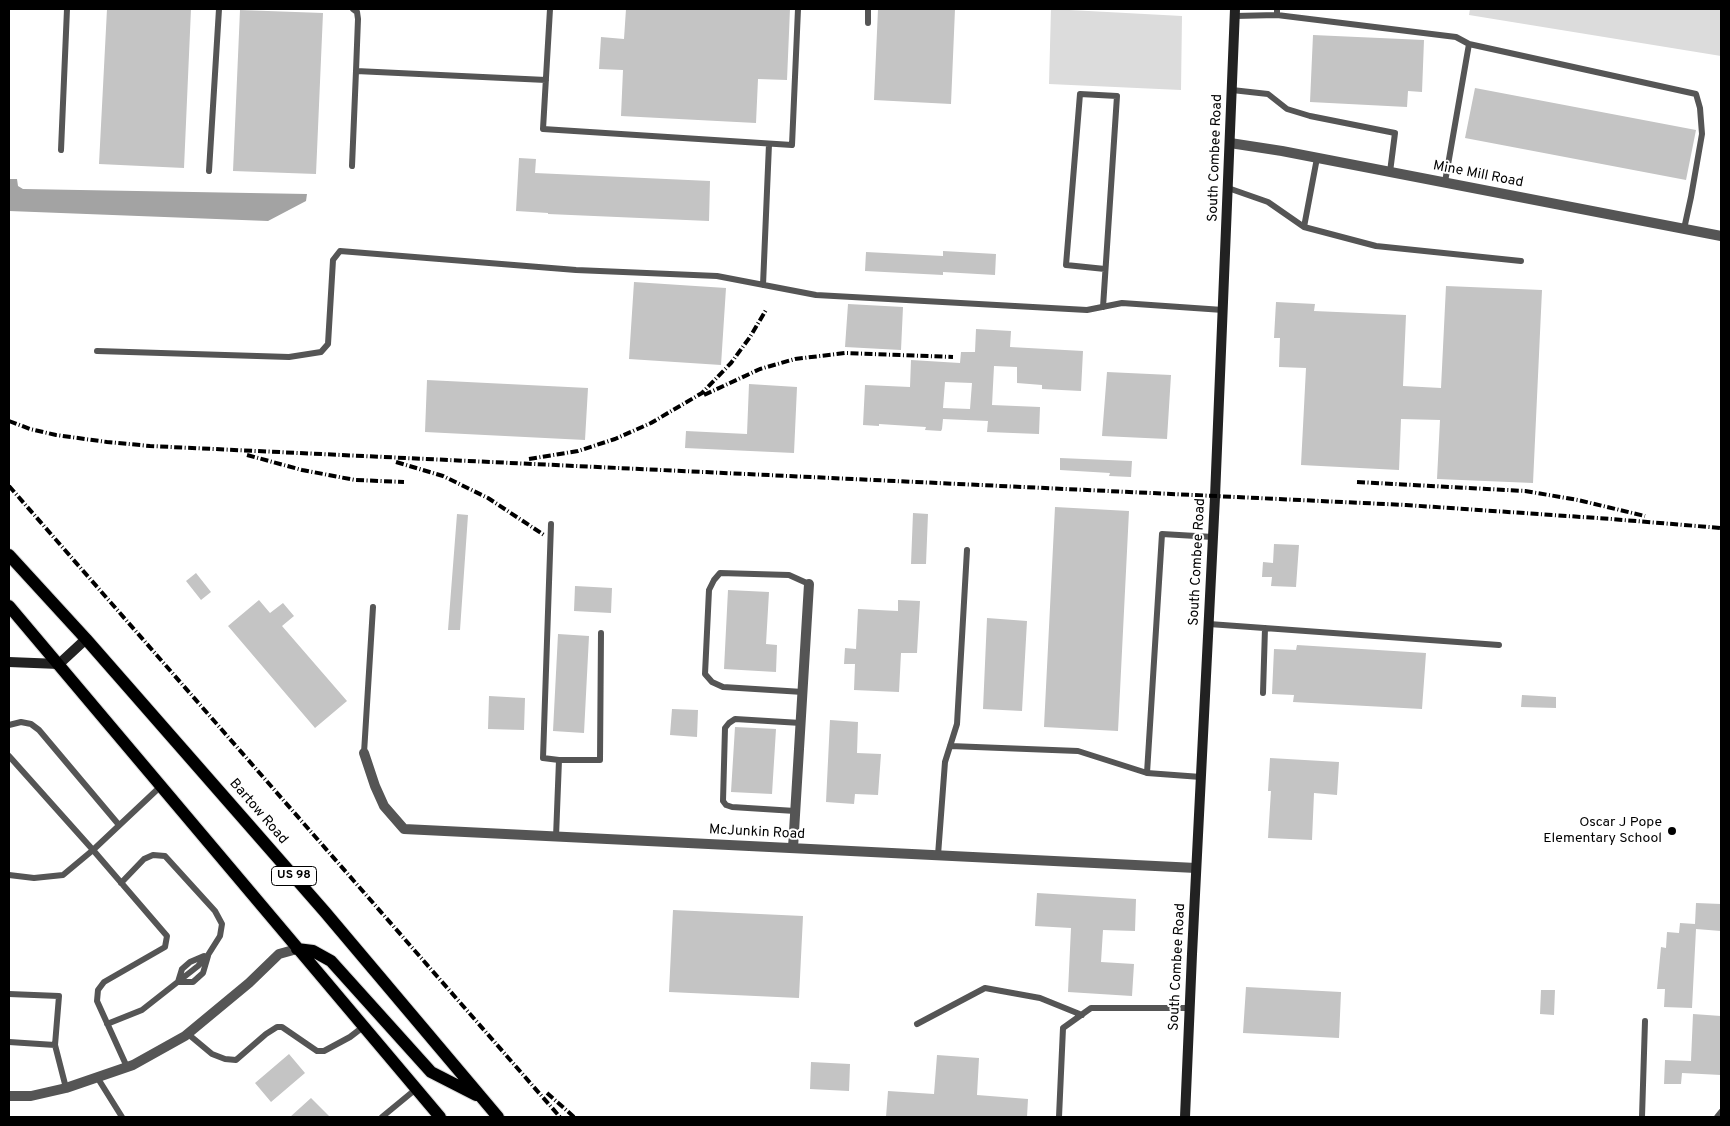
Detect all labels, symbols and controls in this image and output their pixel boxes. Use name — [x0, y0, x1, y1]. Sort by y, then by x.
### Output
street label: South Combee Road — [1205, 94, 1227, 222]
street label: Mine Mill Road — [1431, 158, 1525, 192]
street label: South Combee Road — [1186, 498, 1210, 626]
street label: Bartow Road — [225, 776, 291, 848]
place label: Oscar J Pope Elementary School — [1543, 815, 1662, 848]
street label: McJunkin Road — [708, 822, 806, 844]
marker: Oscar J Pope Elementary School — [1666, 825, 1678, 837]
road number: US 98 — [272, 866, 316, 886]
street label: South Combee Road — [1166, 903, 1190, 1031]

